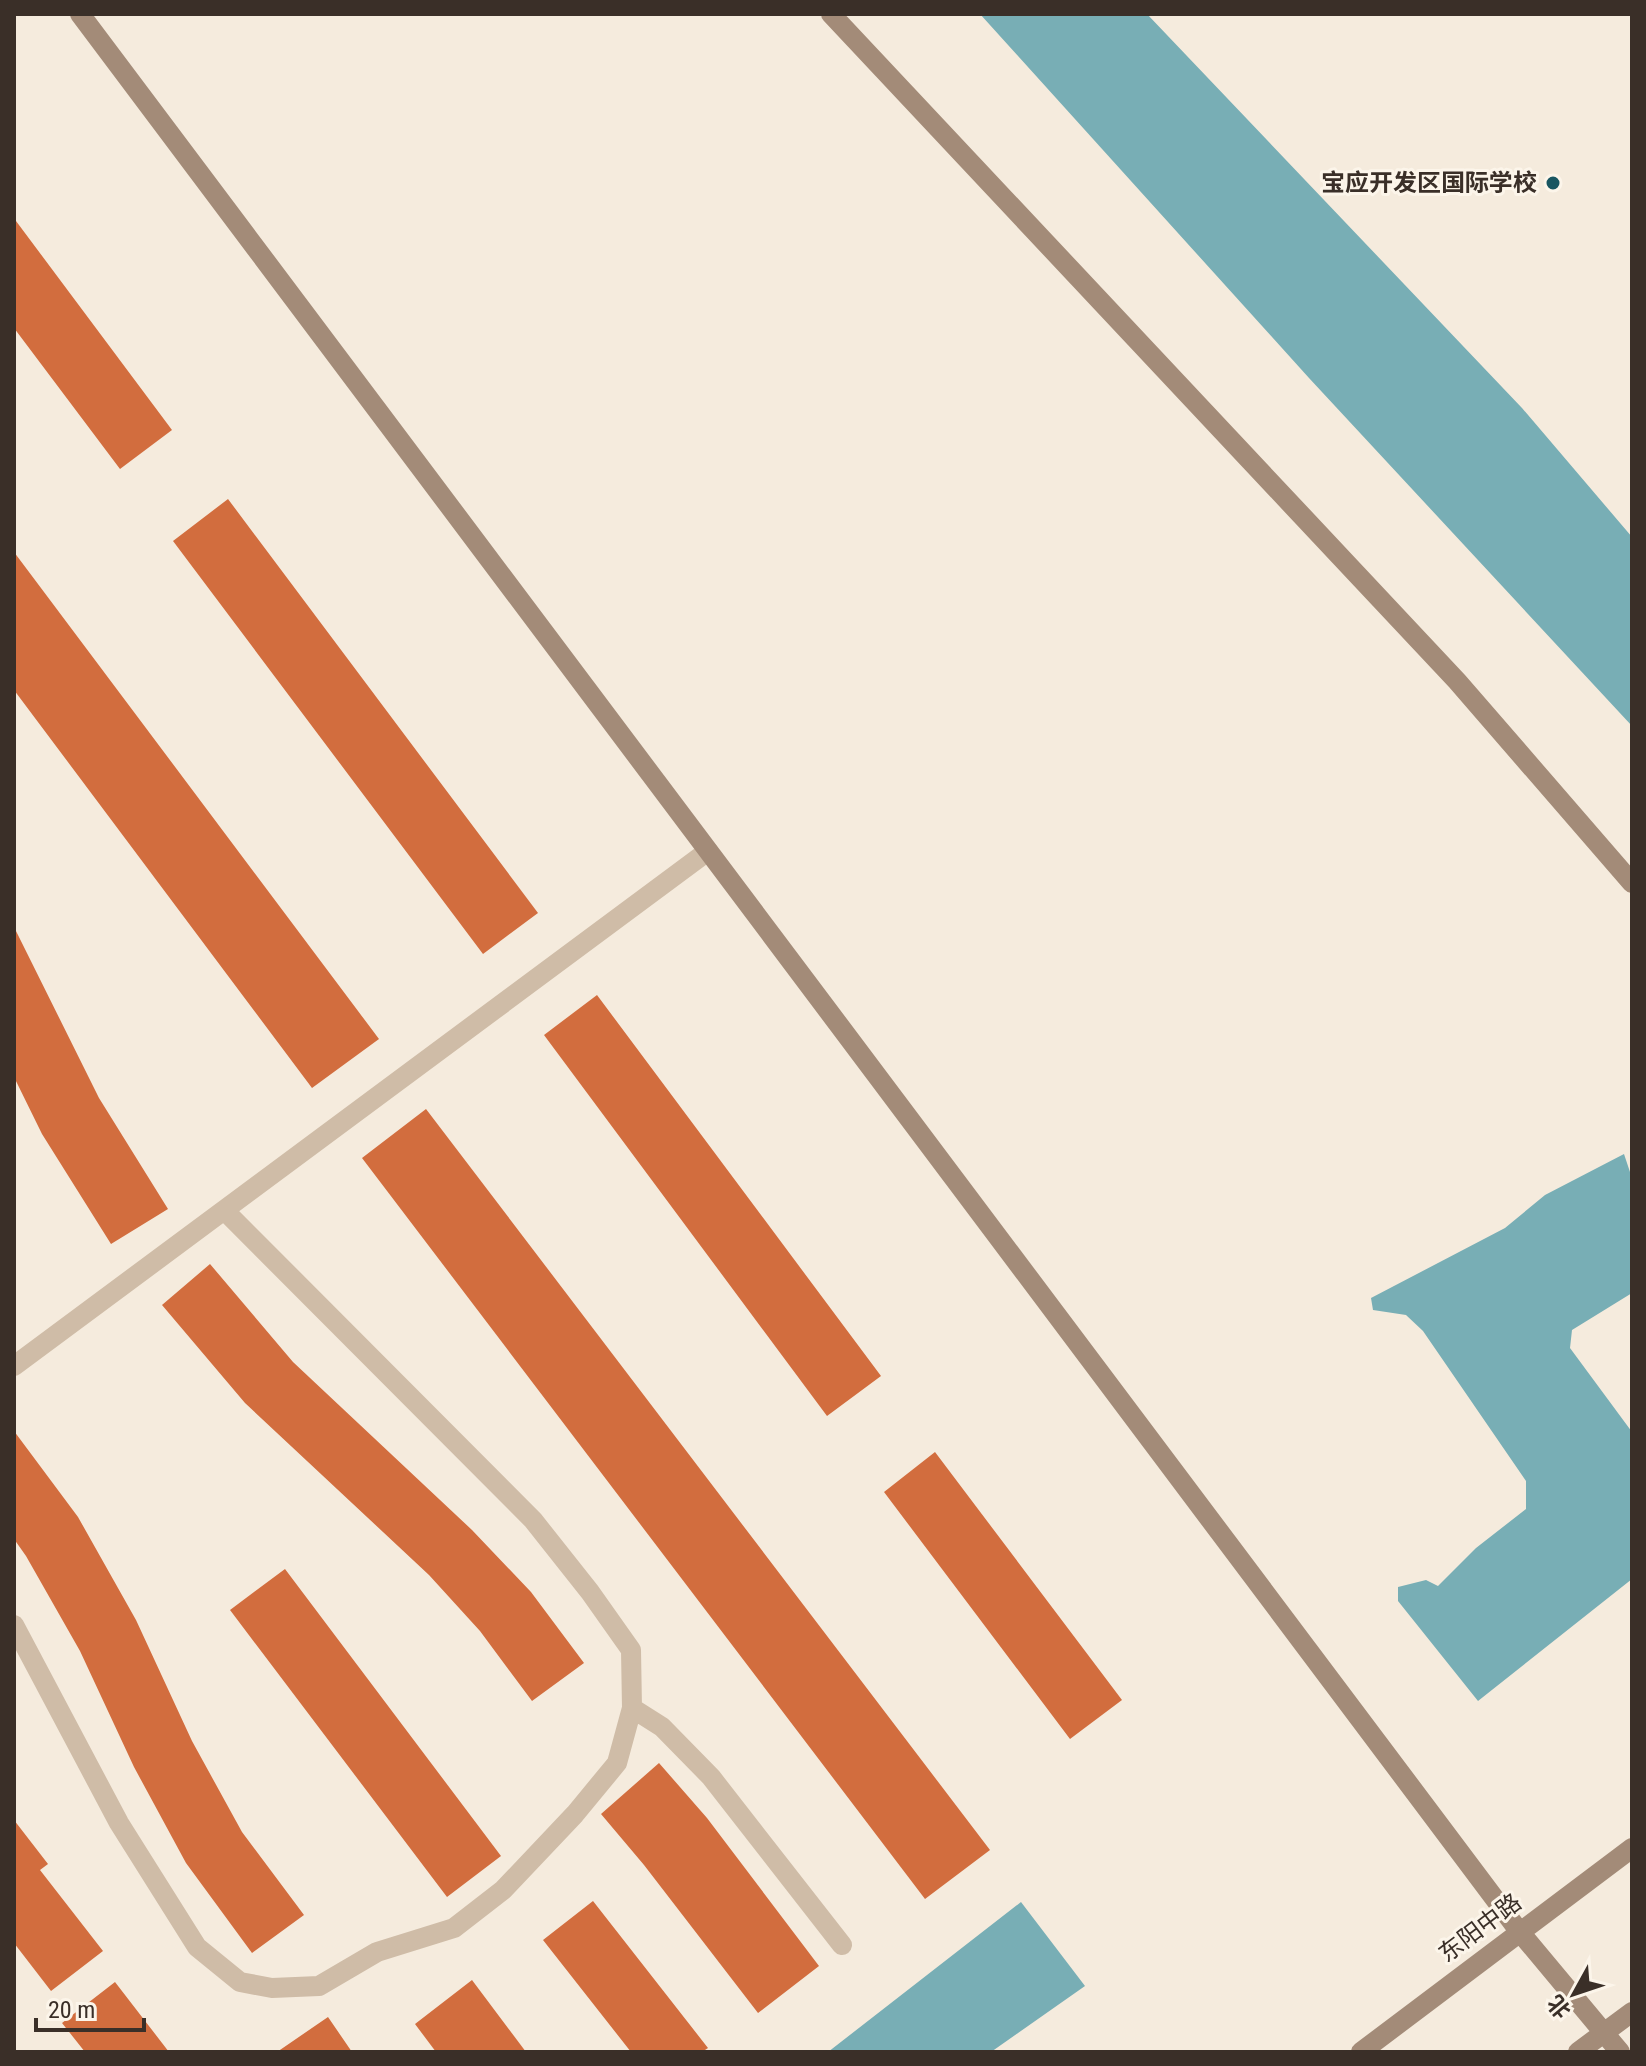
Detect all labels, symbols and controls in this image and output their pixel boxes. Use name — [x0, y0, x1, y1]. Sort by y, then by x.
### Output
place label: 宝应开发区国际学校 — [1321, 169, 1537, 197]
marker: 宝应开发区国际学校 — [1544, 174, 1562, 192]
street label: 东阳中路 — [1433, 1888, 1527, 1968]
north arrow — [1534, 1954, 1614, 2034]
scale bar — [36, 1982, 144, 2032]
text: 北 — [1542, 1990, 1576, 2023]
text: 20 m — [48, 1996, 95, 2024]

